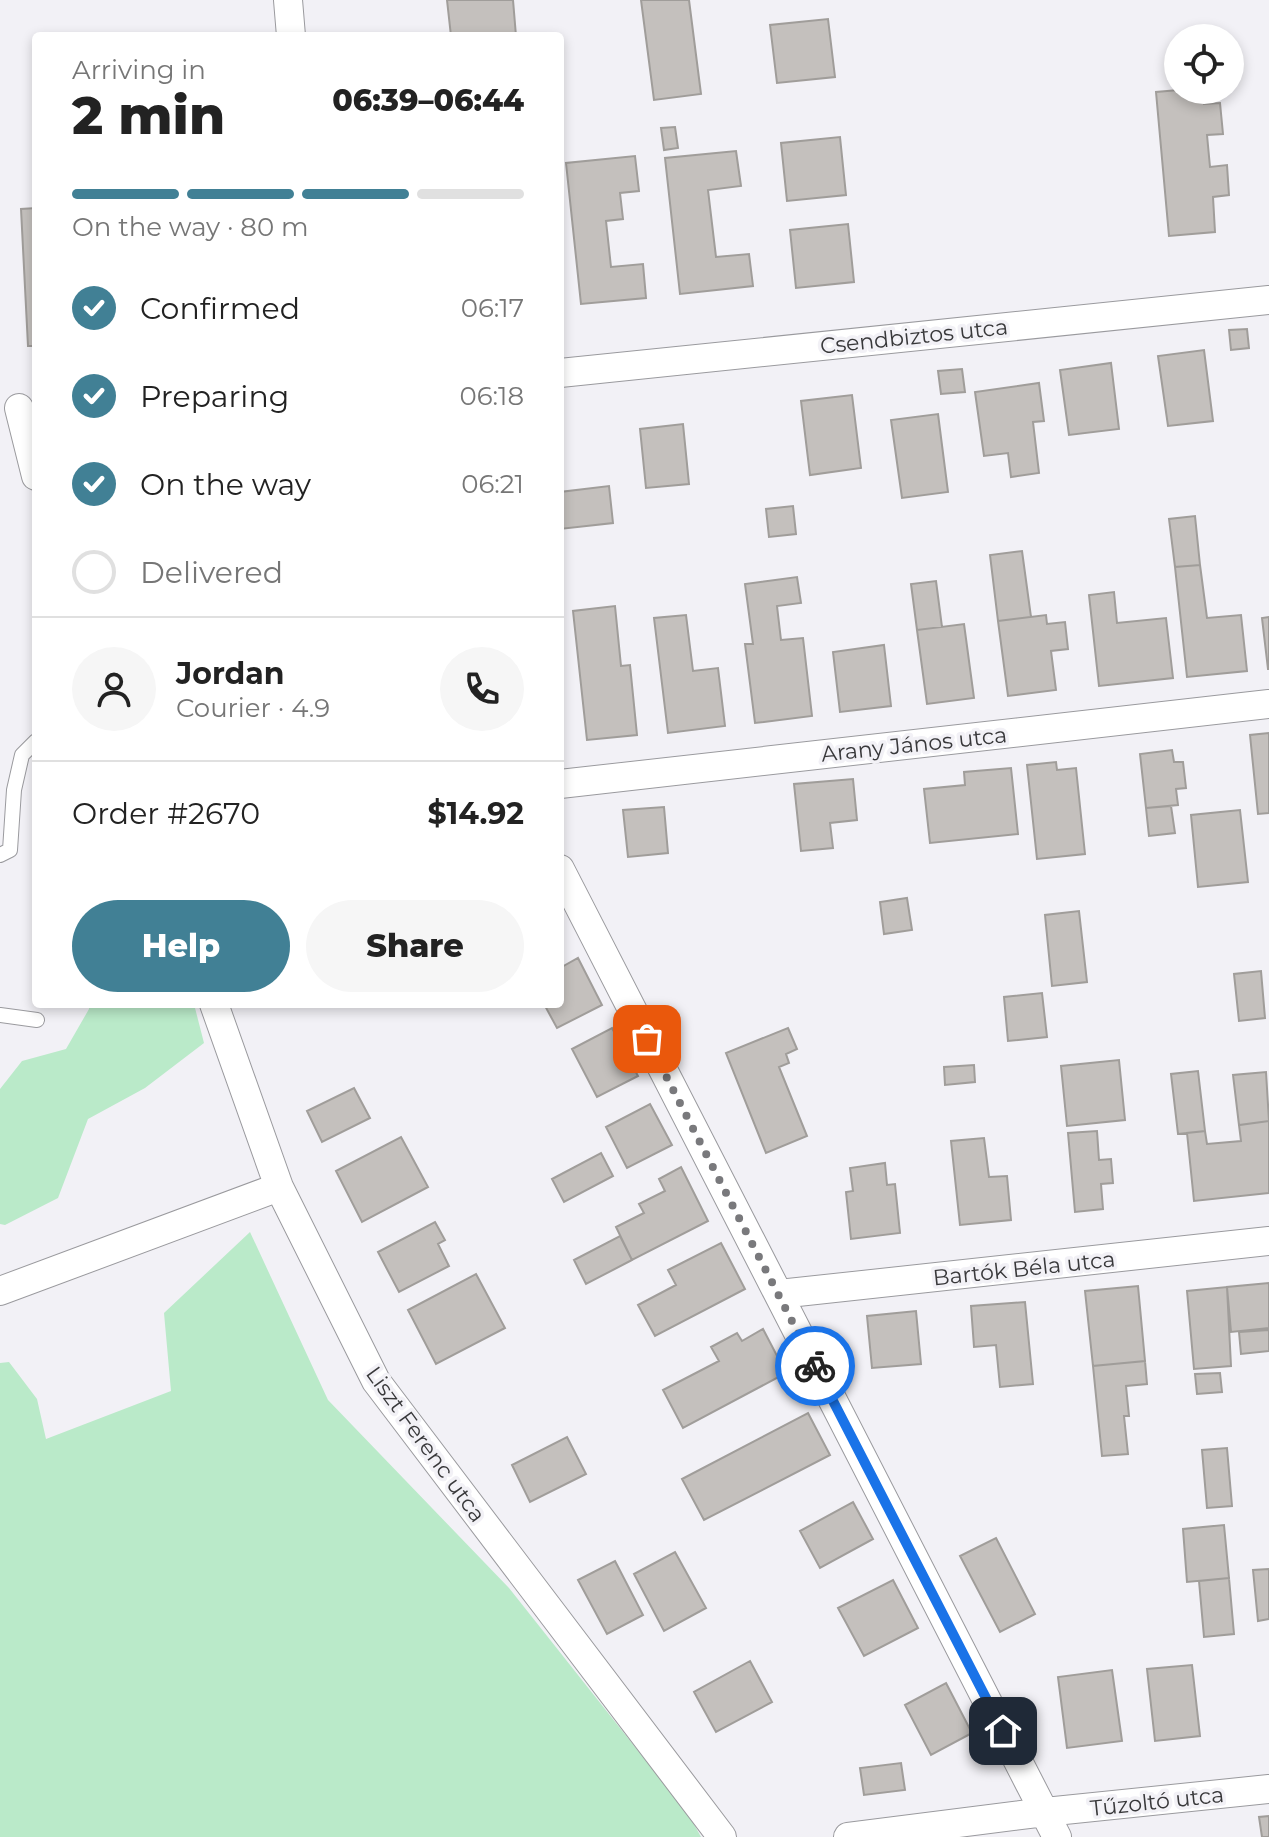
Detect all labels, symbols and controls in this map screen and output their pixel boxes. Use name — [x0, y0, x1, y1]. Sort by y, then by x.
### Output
map controls — [1164, 24, 1244, 104]
button: locate — [1164, 24, 1244, 104]
text: Arriving in — [72, 54, 206, 86]
text: 06:39–06:44 — [332, 82, 524, 119]
text: 2 min — [72, 84, 225, 147]
text: On the way · 80 m — [72, 211, 309, 243]
icon: check — [72, 286, 116, 330]
text: Confirmed — [140, 290, 300, 327]
text: 06:17 — [461, 292, 524, 324]
street label: Csendbiztos utca — [819, 313, 1009, 360]
icon: check — [72, 374, 116, 418]
text: Preparing — [140, 378, 289, 415]
text: 06:18 — [459, 380, 524, 412]
icon: check — [72, 462, 116, 506]
text: On the way — [140, 466, 311, 503]
text: 06:21 — [461, 468, 524, 500]
text: Delivered — [140, 554, 283, 591]
button: person — [72, 647, 156, 731]
button: phone — [440, 647, 524, 731]
text: Jordan — [176, 655, 285, 692]
text: Courier · 4.9 — [176, 692, 330, 724]
street label: Arany János utca — [820, 721, 1008, 768]
text: Order #2670 — [72, 795, 260, 832]
text: $14.92 — [428, 795, 524, 832]
button: Help — [72, 900, 290, 992]
button: Share — [306, 900, 524, 992]
pin — [613, 1005, 681, 1073]
icon: bag — [625, 1017, 669, 1061]
street label: Bartók Béla utca — [932, 1245, 1117, 1291]
courier — [775, 1326, 855, 1406]
icon: bike — [793, 1344, 837, 1388]
street label: Liszt Ferenc utca — [360, 1361, 491, 1527]
pin — [969, 1697, 1037, 1765]
icon: home — [981, 1709, 1025, 1753]
street label: Tűzoltó utca — [1089, 1781, 1225, 1822]

